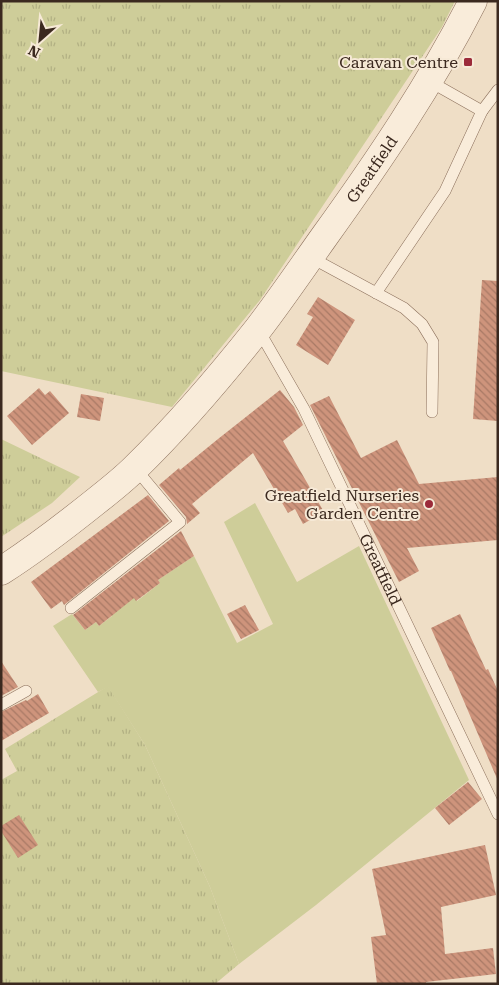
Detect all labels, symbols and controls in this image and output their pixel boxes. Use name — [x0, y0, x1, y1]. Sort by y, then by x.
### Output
north arrow — [15, 15, 65, 65]
text: N — [25, 42, 43, 61]
place label: Caravan Centre — [339, 53, 458, 72]
marker: Caravan Centre — [462, 56, 474, 68]
street label: Greatfield — [342, 132, 401, 206]
place label: Greatfield Nurseries Garden Centre — [265, 486, 419, 523]
marker: Greatfield Nurseries Garden Centre — [423, 498, 435, 510]
street label: Greatfield — [356, 531, 406, 608]

